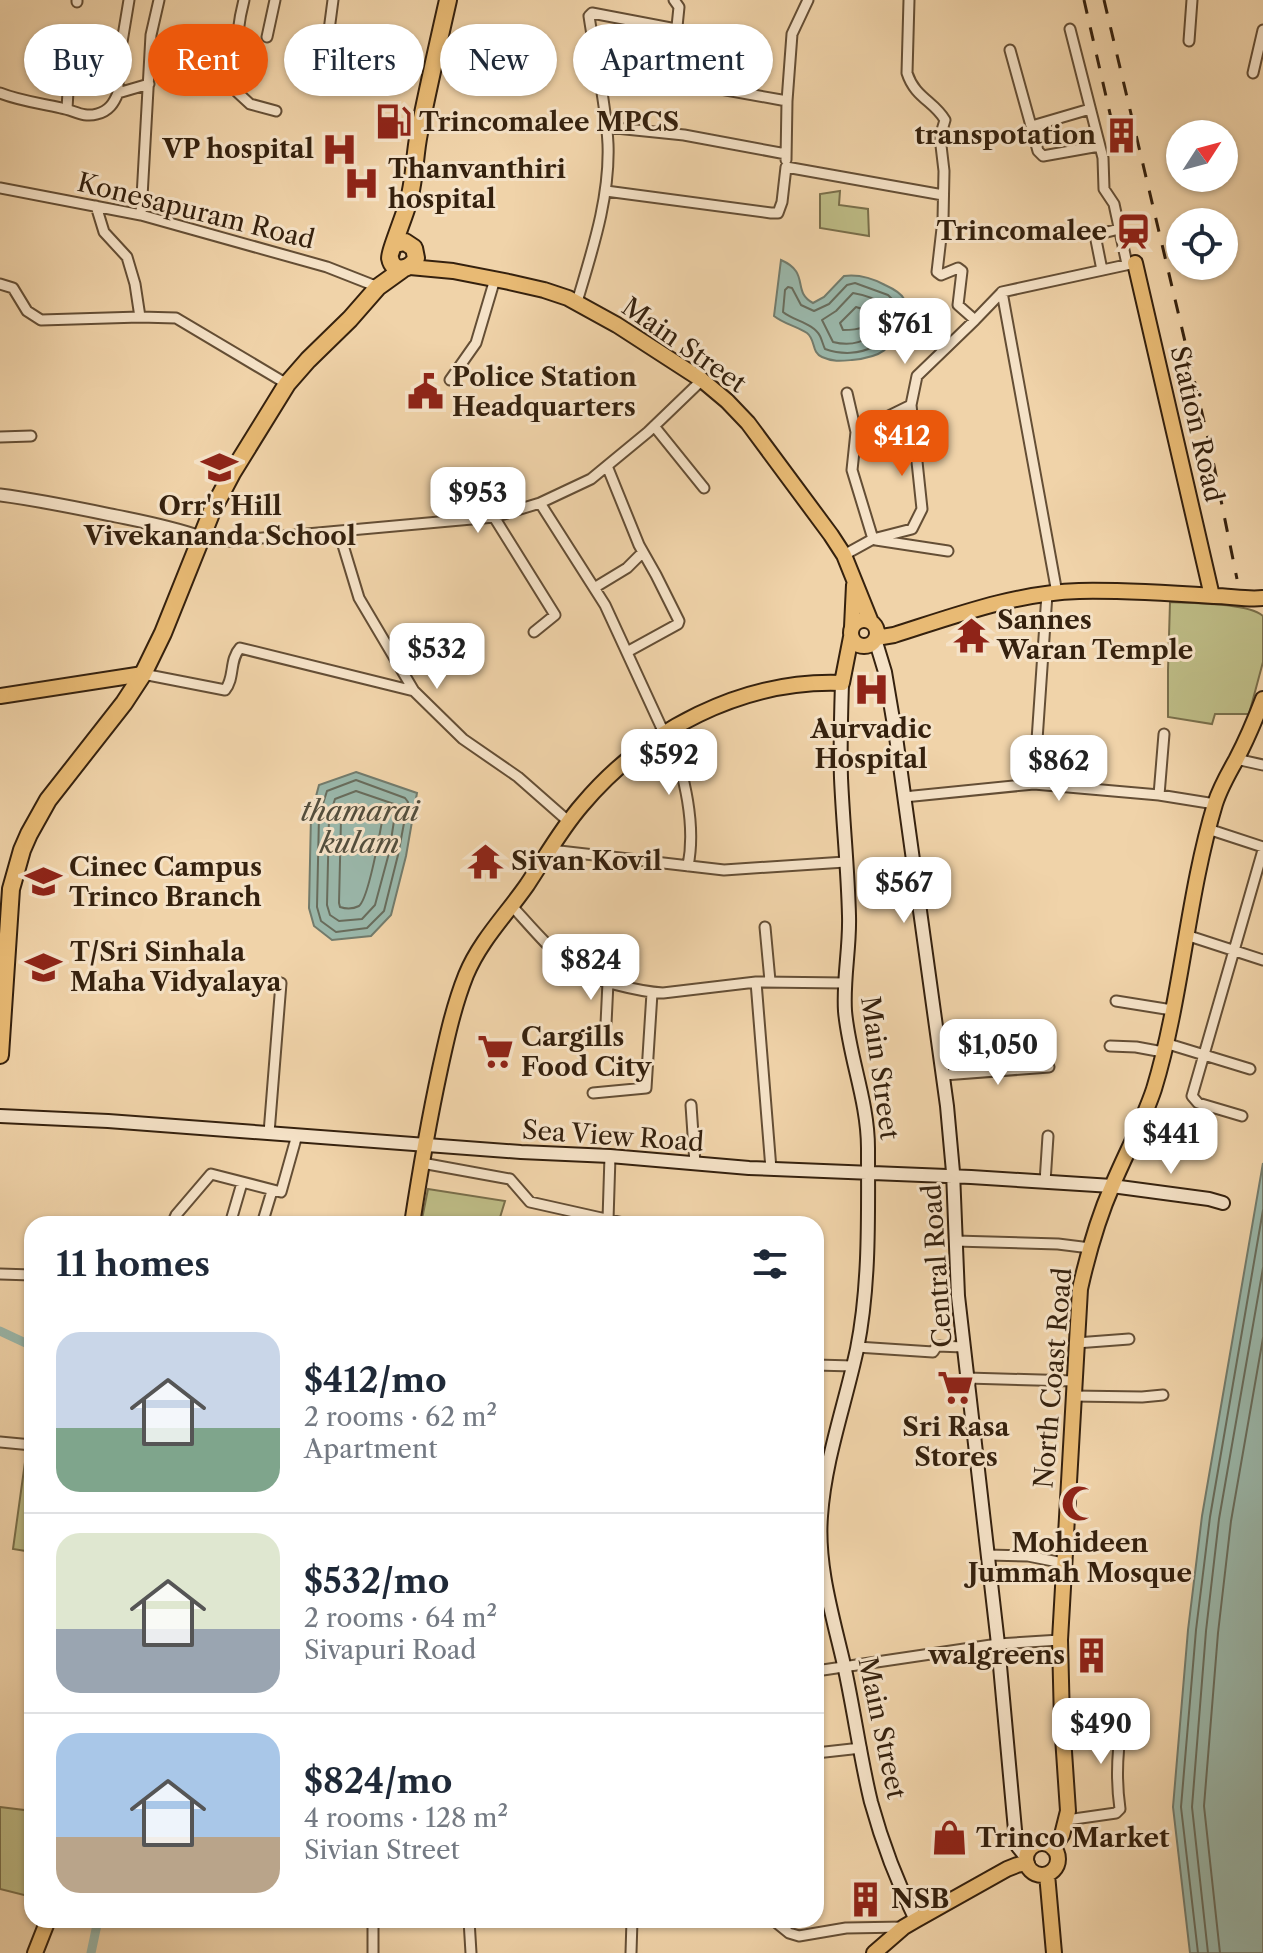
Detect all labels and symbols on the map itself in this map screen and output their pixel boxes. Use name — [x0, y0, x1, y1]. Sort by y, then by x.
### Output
fuel station icon: Trincomalee MPCS — [374, 103, 412, 141]
place label: Trincomalee MPCS — [419, 106, 679, 138]
building icon: transpotation — [1103, 116, 1141, 154]
place label: transpotation — [915, 119, 1096, 151]
north arrow — [1166, 120, 1238, 192]
hospital icon: VP hospital — [321, 130, 359, 168]
place label: VP hospital — [161, 133, 314, 165]
place label: Thanvanthiri hospital — [388, 153, 566, 215]
hospital icon: Thanvanthiri hospital — [343, 165, 381, 203]
street label: Konesapuram Road — [74, 166, 318, 256]
station icon: Trincomalee — [1114, 212, 1152, 250]
place label: Trincomalee — [936, 215, 1107, 247]
street label: Main Street — [616, 290, 753, 400]
pin: $761 — [858, 298, 952, 366]
street label: Station Road — [1164, 343, 1231, 505]
place label: Police Station Headquarters — [452, 361, 637, 423]
public building icon: Police Station Headquarters — [407, 373, 445, 411]
pin: $412 — [855, 410, 949, 478]
school or university icon: Orr's Hill Vivekananda School — [201, 448, 239, 486]
pin: $953 — [431, 467, 525, 535]
place label: Orr's Hill Vivekananda School — [83, 490, 356, 552]
place label: Sannes Waran Temple — [996, 604, 1193, 666]
temple icon: Sannes Waran Temple — [952, 616, 990, 654]
pin: $532 — [390, 623, 484, 691]
hospital icon: Aurvadic Hospital — [852, 671, 890, 709]
place label: Aurvadic Hospital — [809, 713, 932, 775]
pin: $592 — [622, 729, 716, 797]
pin: $862 — [1012, 735, 1106, 803]
water label: thamarai kulam — [301, 794, 422, 860]
temple icon: Sivan Kovil — [466, 842, 504, 880]
place label: Sivan Kovil — [511, 845, 662, 877]
place label: Cinec Campus Trinco Branch — [69, 851, 262, 913]
pin: $567 — [857, 857, 951, 925]
school or university icon: Cinec Campus Trinco Branch — [24, 863, 62, 901]
pin: $824 — [544, 934, 638, 1002]
place label: T/Sri Sinhala Maha Vidyalaya — [70, 936, 282, 998]
school or university icon: T/Sri Sinhala Maha Vidyalaya — [25, 948, 63, 986]
street label: Main Street — [854, 994, 906, 1143]
pin: $1,050 — [933, 1019, 1063, 1087]
place label: Cargills Food City — [521, 1021, 652, 1083]
supermarket icon: Cargills Food City — [476, 1033, 514, 1071]
pin: $441 — [1124, 1108, 1218, 1176]
street label: Sea View Road — [521, 1114, 705, 1158]
street label: Central Road — [915, 1183, 959, 1349]
street label: North Coast Road — [1027, 1266, 1079, 1490]
supermarket icon: Sri Rasa Stores — [937, 1369, 975, 1407]
place label: Sri Rasa Stores — [902, 1411, 1011, 1473]
mosque icon: Mohideen Jummah Mosque — [1061, 1485, 1099, 1523]
place label: Mohideen Jummah Mosque — [964, 1527, 1192, 1589]
building icon: walgreens — [1072, 1636, 1110, 1674]
place label: walgreens — [927, 1639, 1065, 1671]
street label: Main Street — [851, 1654, 913, 1803]
pin: $490 — [1054, 1698, 1148, 1766]
shop icon: Trinco Market — [931, 1819, 969, 1857]
place label: Trinco Market — [976, 1822, 1170, 1854]
building icon: NSB — [846, 1880, 884, 1918]
place label: NSB — [891, 1883, 949, 1915]

